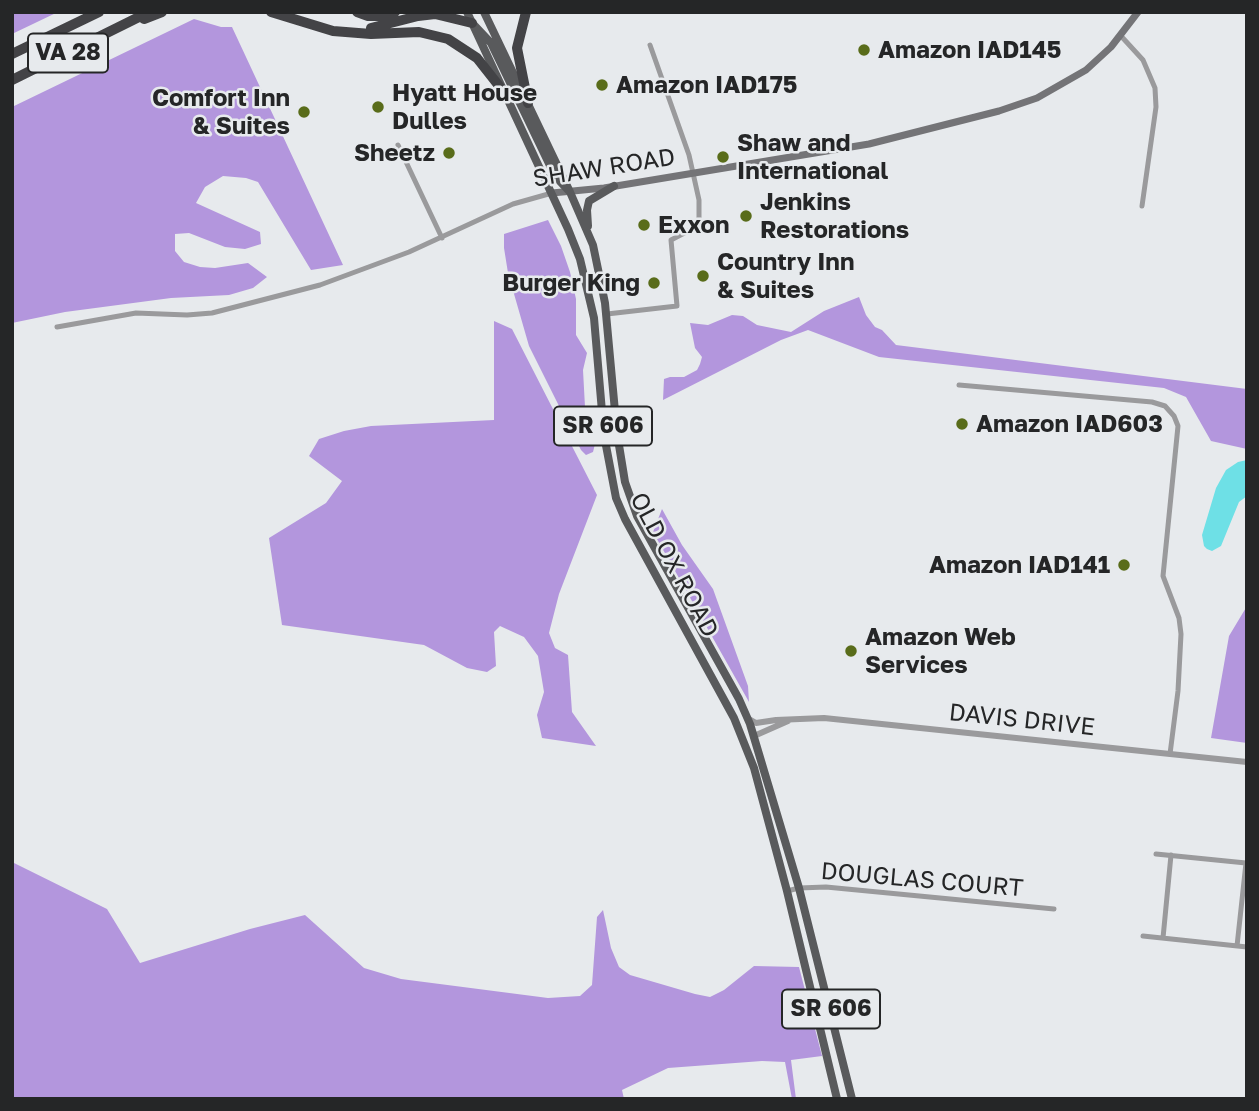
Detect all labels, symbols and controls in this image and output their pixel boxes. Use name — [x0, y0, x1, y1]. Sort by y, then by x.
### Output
road number: VA 28 — [28, 34, 108, 72]
place label: Amazon IAD145 — [878, 36, 1061, 64]
marker: Amazon IAD145 — [856, 42, 872, 58]
place label: Amazon IAD175 — [616, 71, 797, 99]
marker: Amazon IAD175 — [594, 77, 610, 93]
place label: Hyatt House Dulles — [392, 79, 537, 135]
place label: Comfort Inn & Suites — [152, 84, 290, 140]
marker: Hyatt House Dulles — [370, 99, 386, 115]
marker: Comfort Inn & Suites — [296, 104, 312, 120]
place label: Shaw and International — [737, 129, 888, 185]
place label: Sheetz — [354, 139, 435, 167]
street label: SHAW ROAD — [531, 143, 677, 193]
marker: Sheetz — [441, 145, 457, 161]
marker: Shaw and International — [715, 149, 731, 165]
place label: Jenkins Restorations — [760, 188, 909, 244]
marker: Jenkins Restorations — [738, 208, 754, 224]
place label: Exxon — [658, 211, 729, 239]
marker: Exxon — [636, 217, 652, 233]
place label: Country Inn & Suites — [717, 248, 854, 304]
marker: Country Inn & Suites — [695, 268, 711, 284]
place label: Burger King — [502, 269, 640, 297]
marker: Burger King — [646, 275, 662, 291]
road number: SR 606 — [554, 406, 652, 446]
place label: Amazon IAD603 — [976, 410, 1163, 438]
marker: Amazon IAD603 — [954, 416, 970, 432]
street label: OLD OX ROAD — [624, 488, 724, 642]
place label: Amazon IAD141 — [929, 551, 1110, 579]
marker: Amazon IAD141 — [1116, 557, 1132, 573]
place label: Amazon Web Services — [865, 623, 1016, 679]
marker: Amazon Web Services — [843, 643, 859, 659]
street label: DAVIS DRIVE — [948, 698, 1096, 742]
street label: DOUGLAS COURT — [820, 857, 1024, 903]
road number: SR 606 — [782, 990, 880, 1028]

